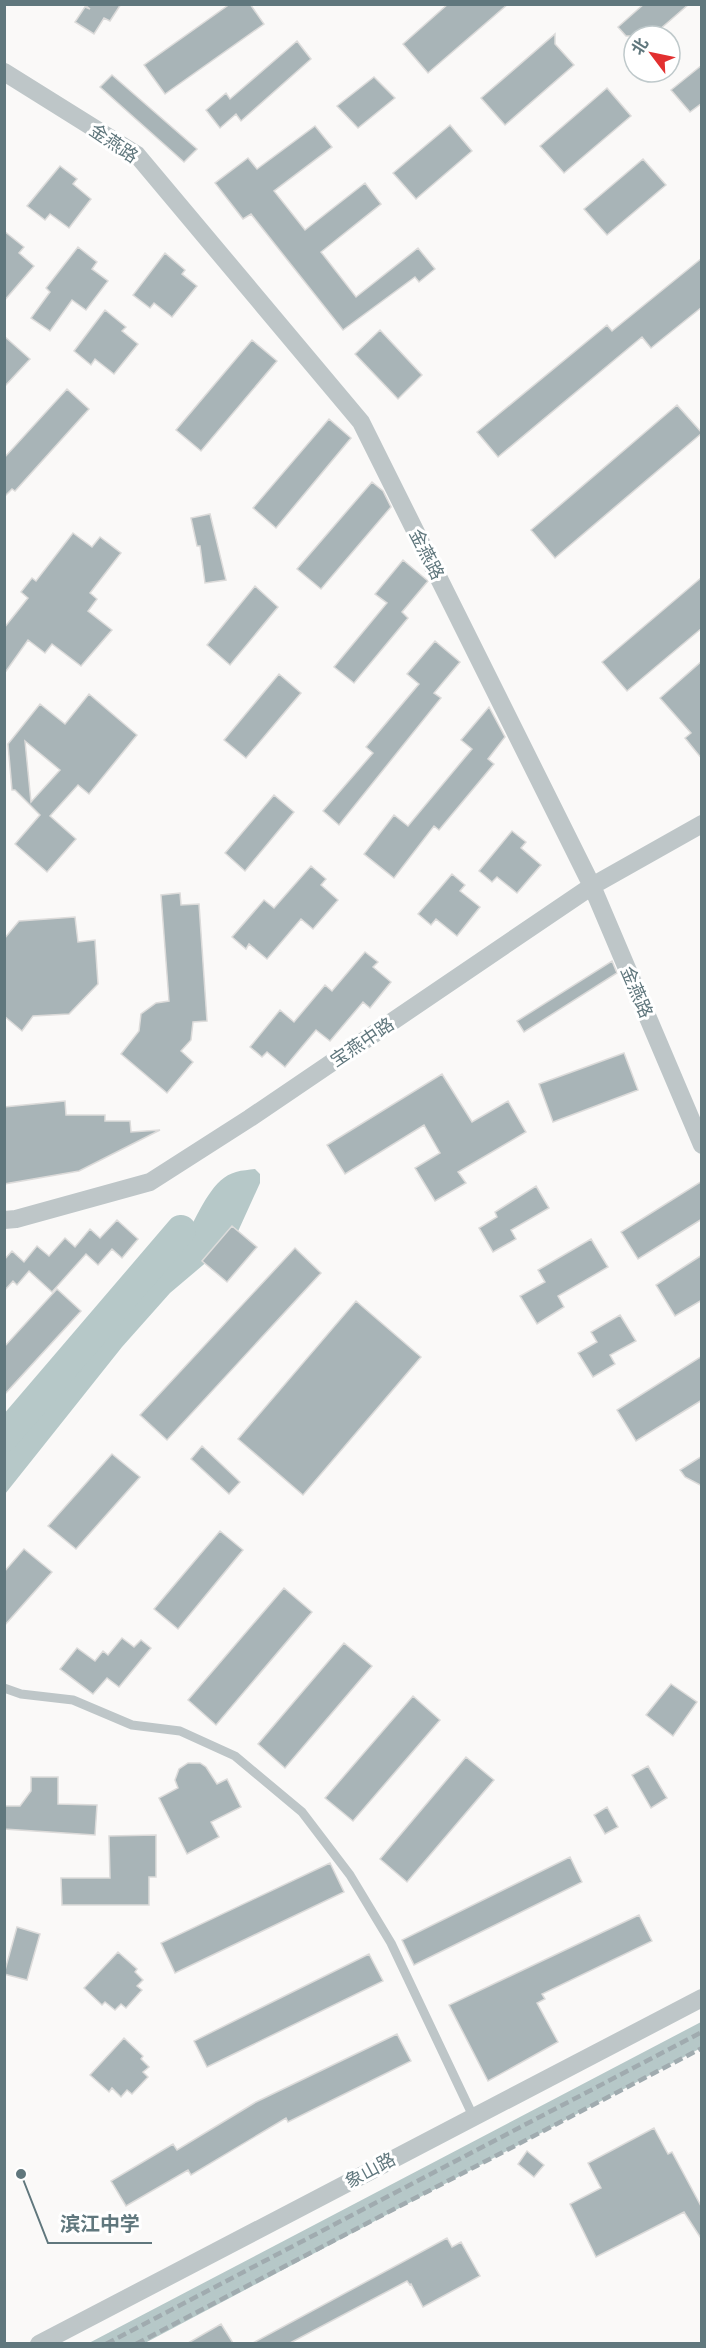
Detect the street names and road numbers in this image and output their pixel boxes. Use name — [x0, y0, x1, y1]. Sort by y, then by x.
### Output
street label: 金燕路 — [86, 119, 142, 167]
street label: 金燕路 — [405, 525, 449, 583]
street label: 金燕路 — [617, 963, 657, 1021]
street label: 宝燕中路 — [326, 1013, 398, 1071]
street label: 象山路 — [341, 2148, 399, 2192]

